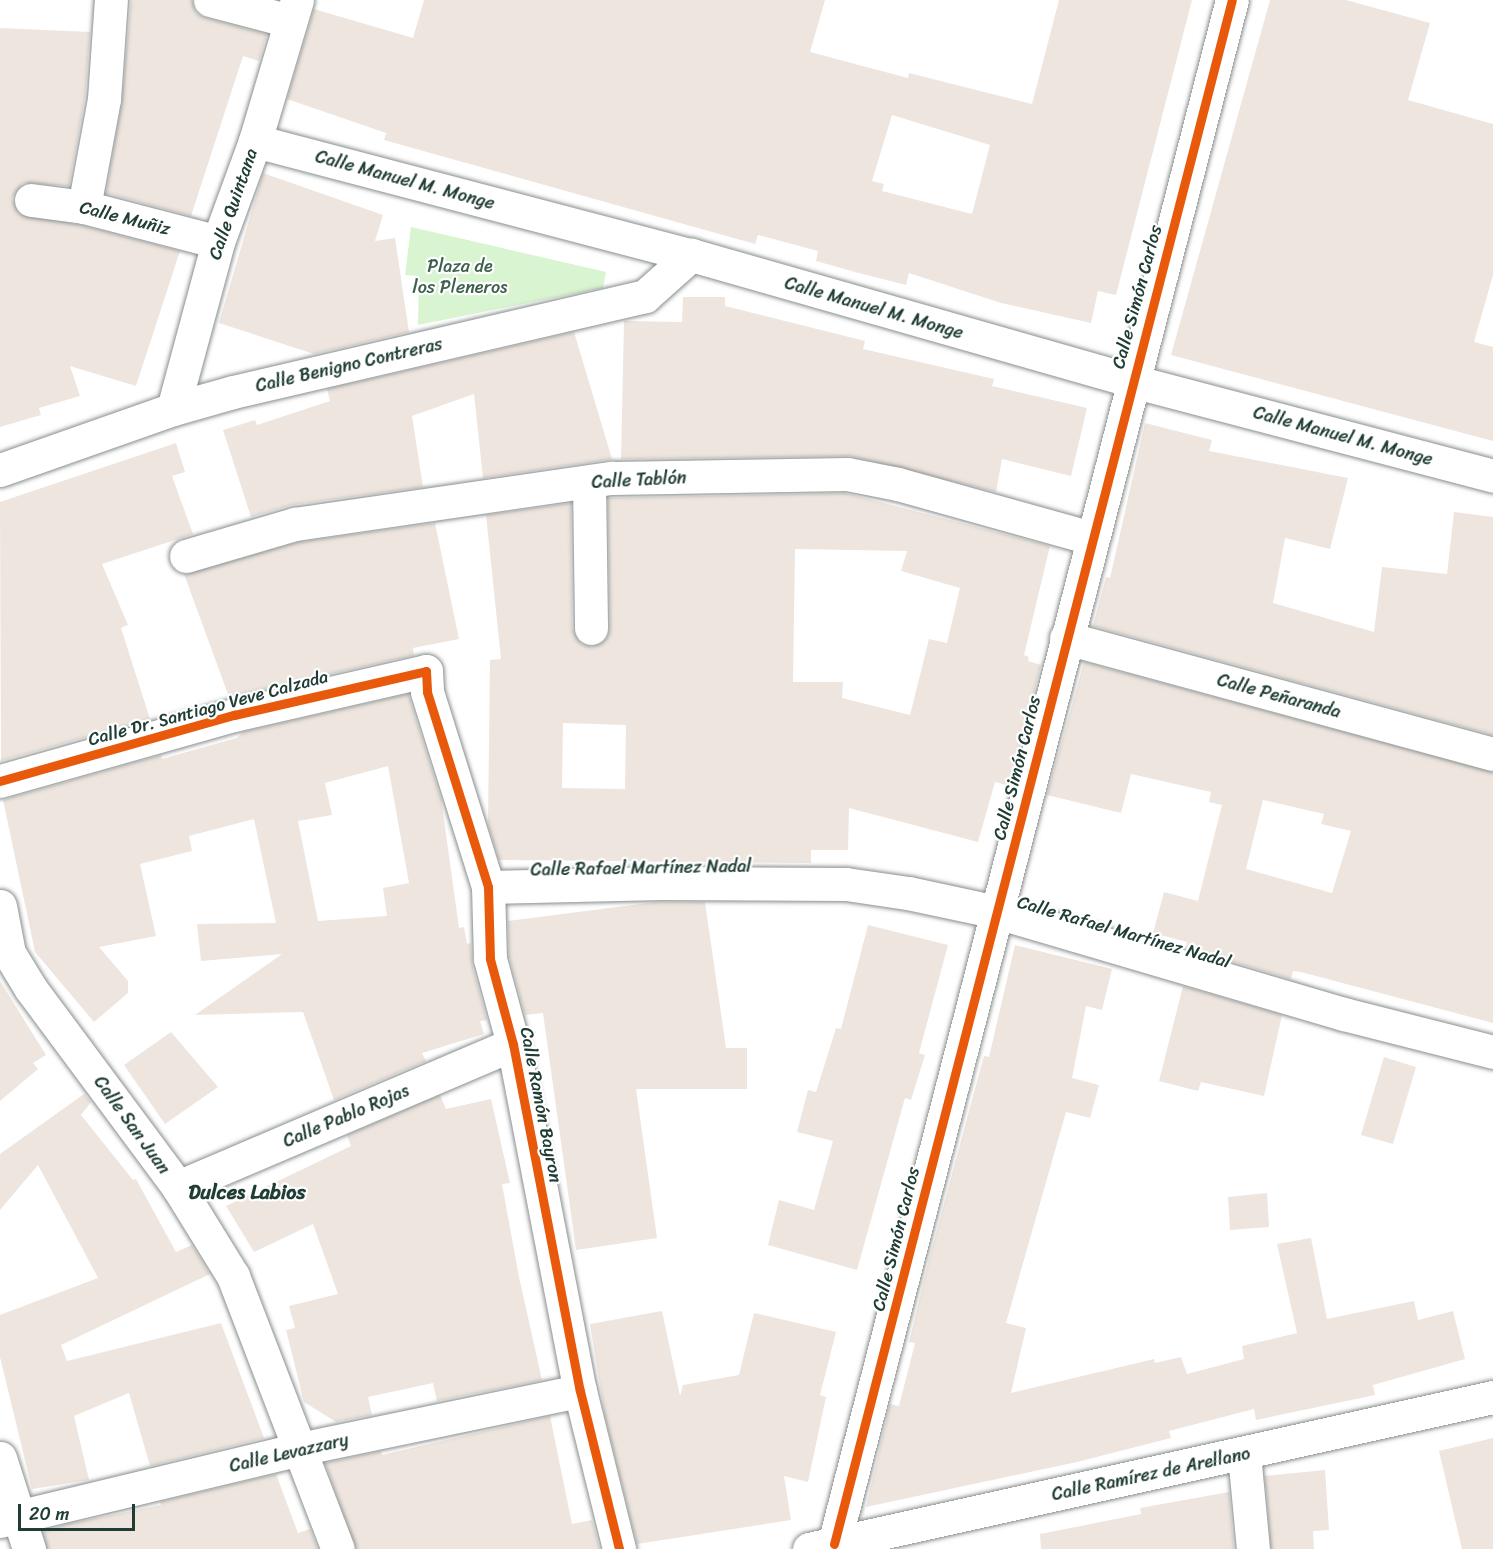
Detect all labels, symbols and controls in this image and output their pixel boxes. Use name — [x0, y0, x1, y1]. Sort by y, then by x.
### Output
street label: Calle Quintana — [204, 146, 262, 262]
street label: Calle Manuel M. Monge — [314, 146, 496, 214]
street label: Calle Muñiz — [78, 196, 172, 240]
street label: Calle Simón Carlos — [1107, 223, 1167, 371]
park label: Plaza de los Pleneros — [412, 256, 508, 298]
street label: Calle Manuel M. Monge — [783, 272, 965, 344]
street label: Calle Benigno Contreras — [253, 333, 445, 397]
street label: Calle Manuel M. Monge — [1252, 402, 1434, 470]
street label: Calle Tablón — [591, 467, 687, 493]
street label: Calle Dr. Santiago Veve Calzada — [85, 665, 331, 751]
street label: Calle Peñaranda — [1214, 669, 1344, 723]
street label: Calle Simón Carlos — [989, 694, 1045, 842]
street label: Calle Rafael Martínez Nadal — [530, 855, 752, 881]
street label: Calle Rafael Martínez Nadal — [1015, 891, 1233, 973]
street label: Calle Ramón Bayron — [515, 1025, 567, 1185]
street label: Calle San Juan — [89, 1072, 175, 1178]
street label: Calle Pablo Rojas — [279, 1079, 413, 1153]
street label: Calle Simón Carlos — [868, 1165, 924, 1313]
district label: Dulces Labios — [189, 1180, 305, 1204]
street label: Calle Levazzary — [227, 1429, 351, 1477]
street label: Calle Ramírez de Arellano — [1050, 1442, 1252, 1506]
scale bar — [21, 1492, 138, 1530]
text: 20 m — [29, 1498, 69, 1530]

